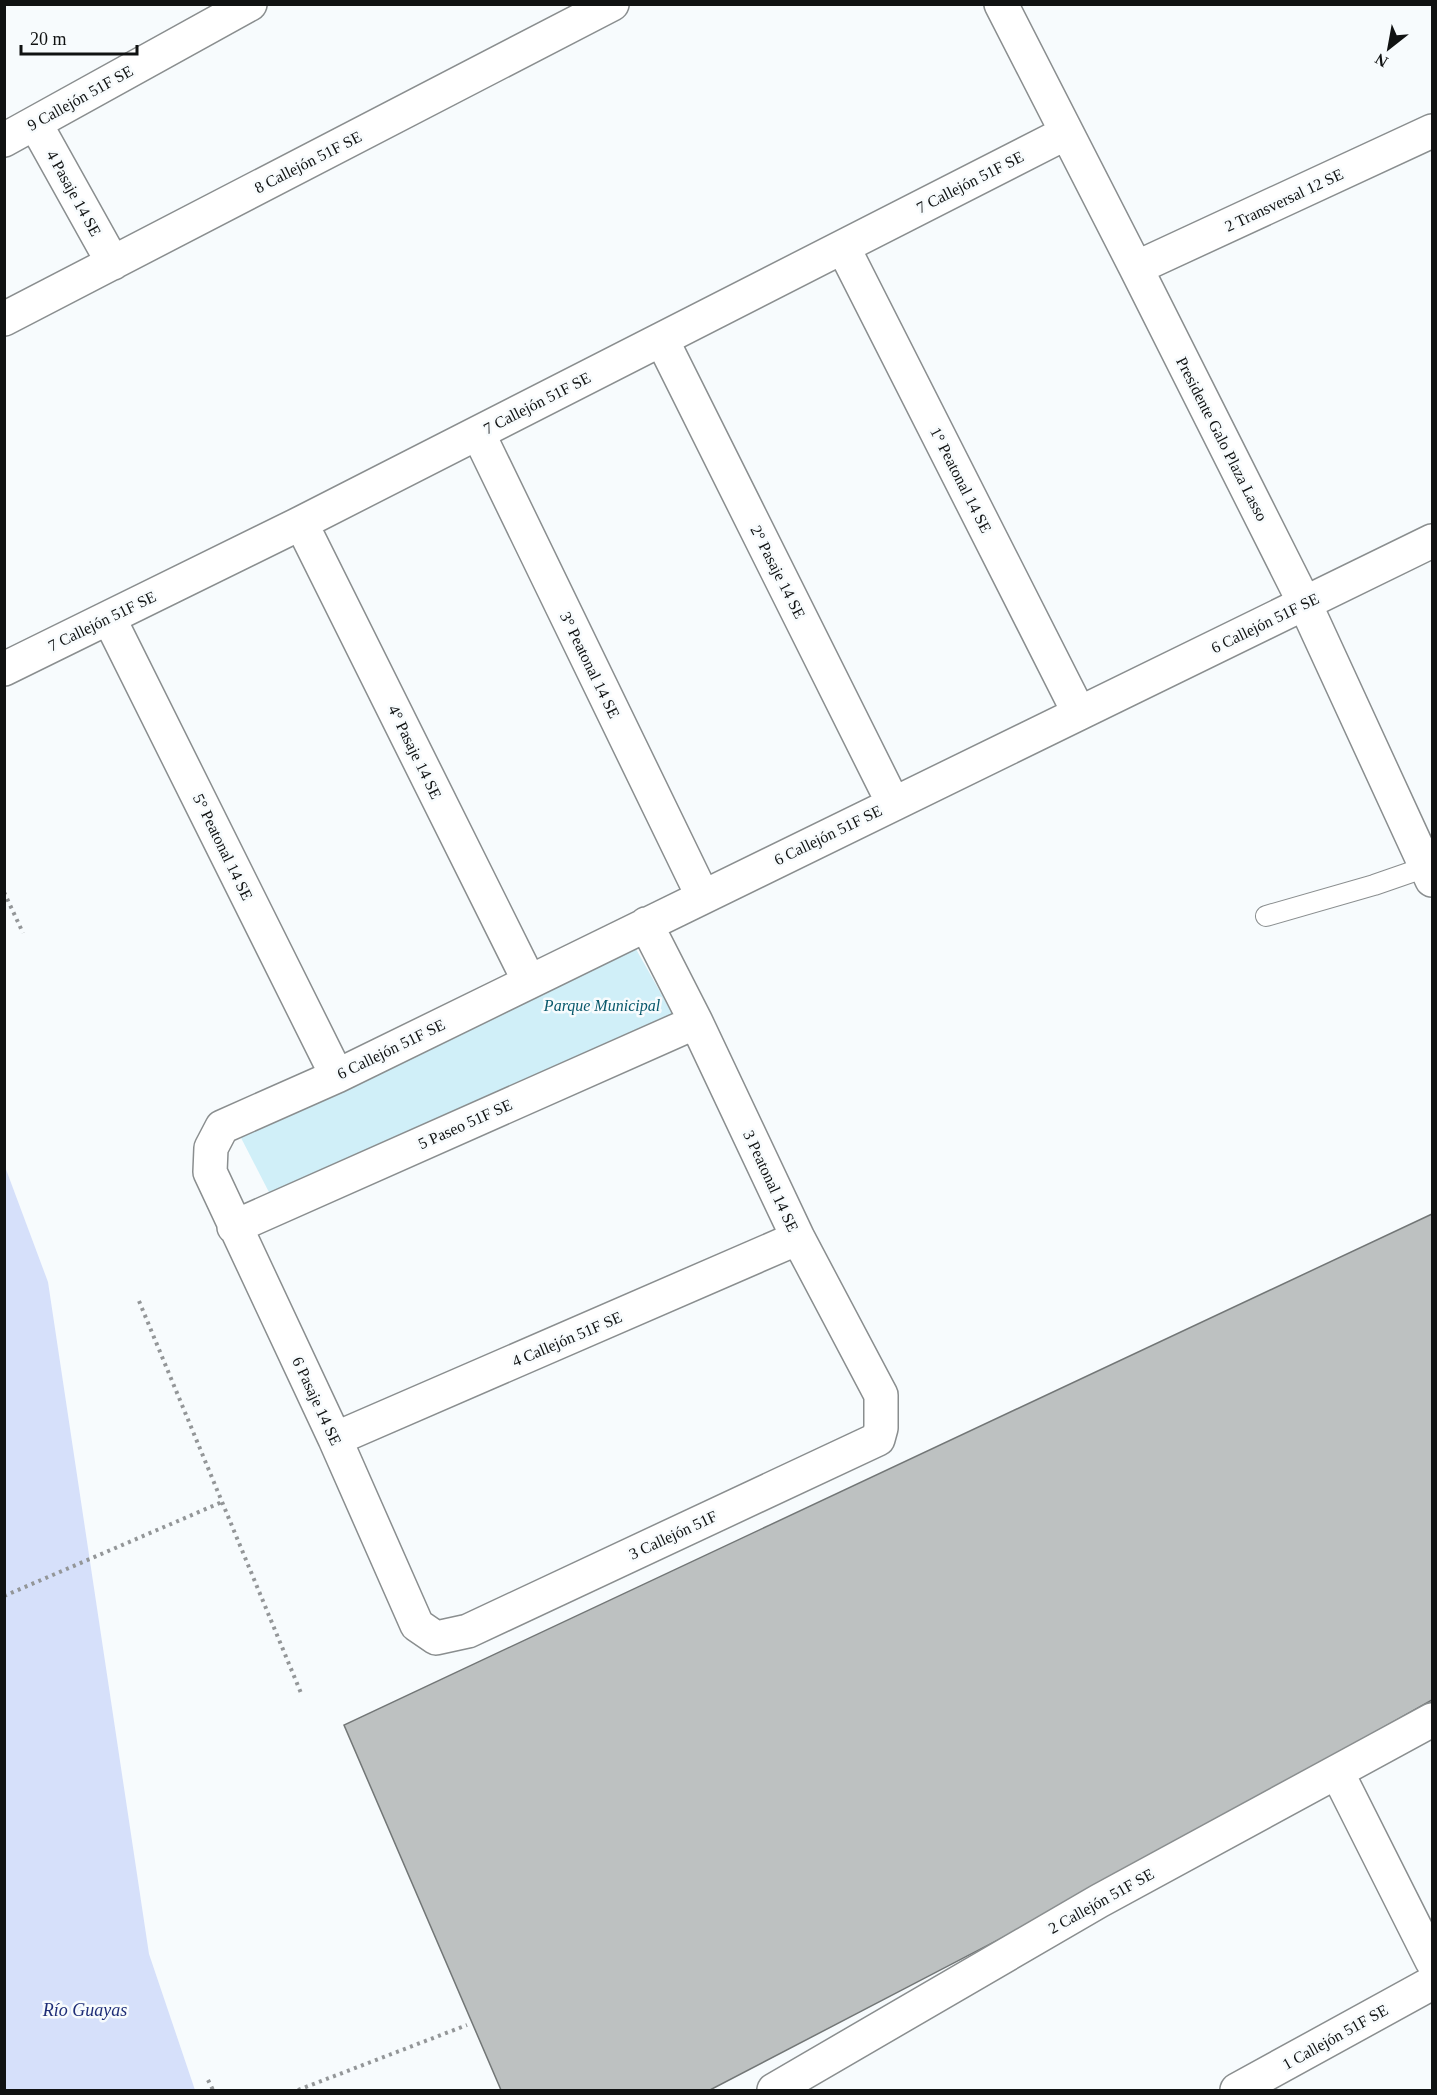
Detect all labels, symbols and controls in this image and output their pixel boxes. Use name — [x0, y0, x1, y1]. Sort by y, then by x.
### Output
scale bar — [21, 18, 136, 56]
north arrow — [1359, 18, 1419, 78]
text: 20 m — [30, 29, 67, 49]
text: N — [1372, 50, 1391, 71]
street label: 9 Callejón 51F SE — [24, 62, 136, 135]
street label: 8 Callejón 51F SE — [252, 128, 365, 197]
street label: 4 Pasaje 14 SE — [43, 147, 105, 239]
street label: 7 Callejón 51F SE — [914, 148, 1027, 217]
street label: 2 Transversal 12 SE — [1222, 165, 1346, 235]
street label: Presidente Galo Plaza Lasso — [1173, 354, 1271, 524]
street label: 7 Callejón 51F SE — [481, 369, 594, 438]
street label: 1° Peatonal 14 SE — [927, 424, 995, 536]
street label: 2° Pasaje 14 SE — [746, 523, 809, 622]
street label: 7 Callejón 51F SE — [45, 588, 159, 655]
street label: 6 Callejón 51F SE — [1208, 590, 1322, 657]
street label: 3° Peatonal 14 SE — [557, 609, 623, 721]
street label: 4° Pasaje 14 SE — [384, 702, 445, 802]
street label: 5° Peatonal 14 SE — [190, 791, 256, 903]
street label: 6 Callejón 51F SE — [771, 802, 885, 869]
park label: Parque Municipal — [543, 997, 661, 1015]
street label: 6 Callejón 51F SE — [334, 1016, 448, 1083]
street label: 5 Paseo 51F SE — [415, 1096, 515, 1152]
street label: 3 Peatonal 14 SE — [740, 1128, 802, 1234]
street label: 4 Callejón 51F SE — [509, 1308, 625, 1371]
street label: 6 Pasaje 14 SE — [288, 1354, 345, 1448]
street label: 3 Callejón 51F — [626, 1507, 720, 1564]
street label: 2 Callejón 51F SE — [1045, 1865, 1157, 1938]
water label: Río Guayas — [42, 2000, 127, 2020]
street label: 1 Callejón 51F SE — [1279, 2001, 1391, 2074]

